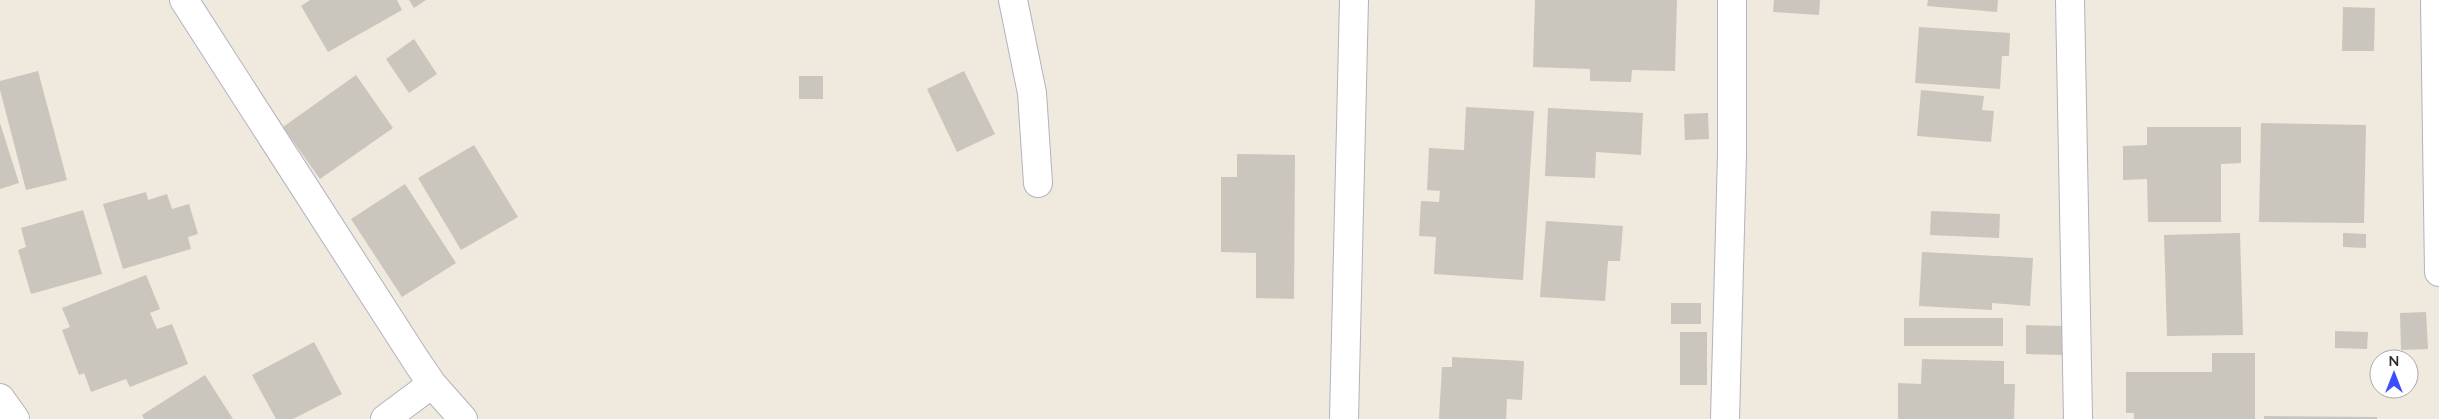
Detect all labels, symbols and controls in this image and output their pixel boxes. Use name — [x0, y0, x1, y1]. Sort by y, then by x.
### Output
north arrow — [2369, 349, 2419, 399]
text: N — [2389, 352, 2399, 369]

